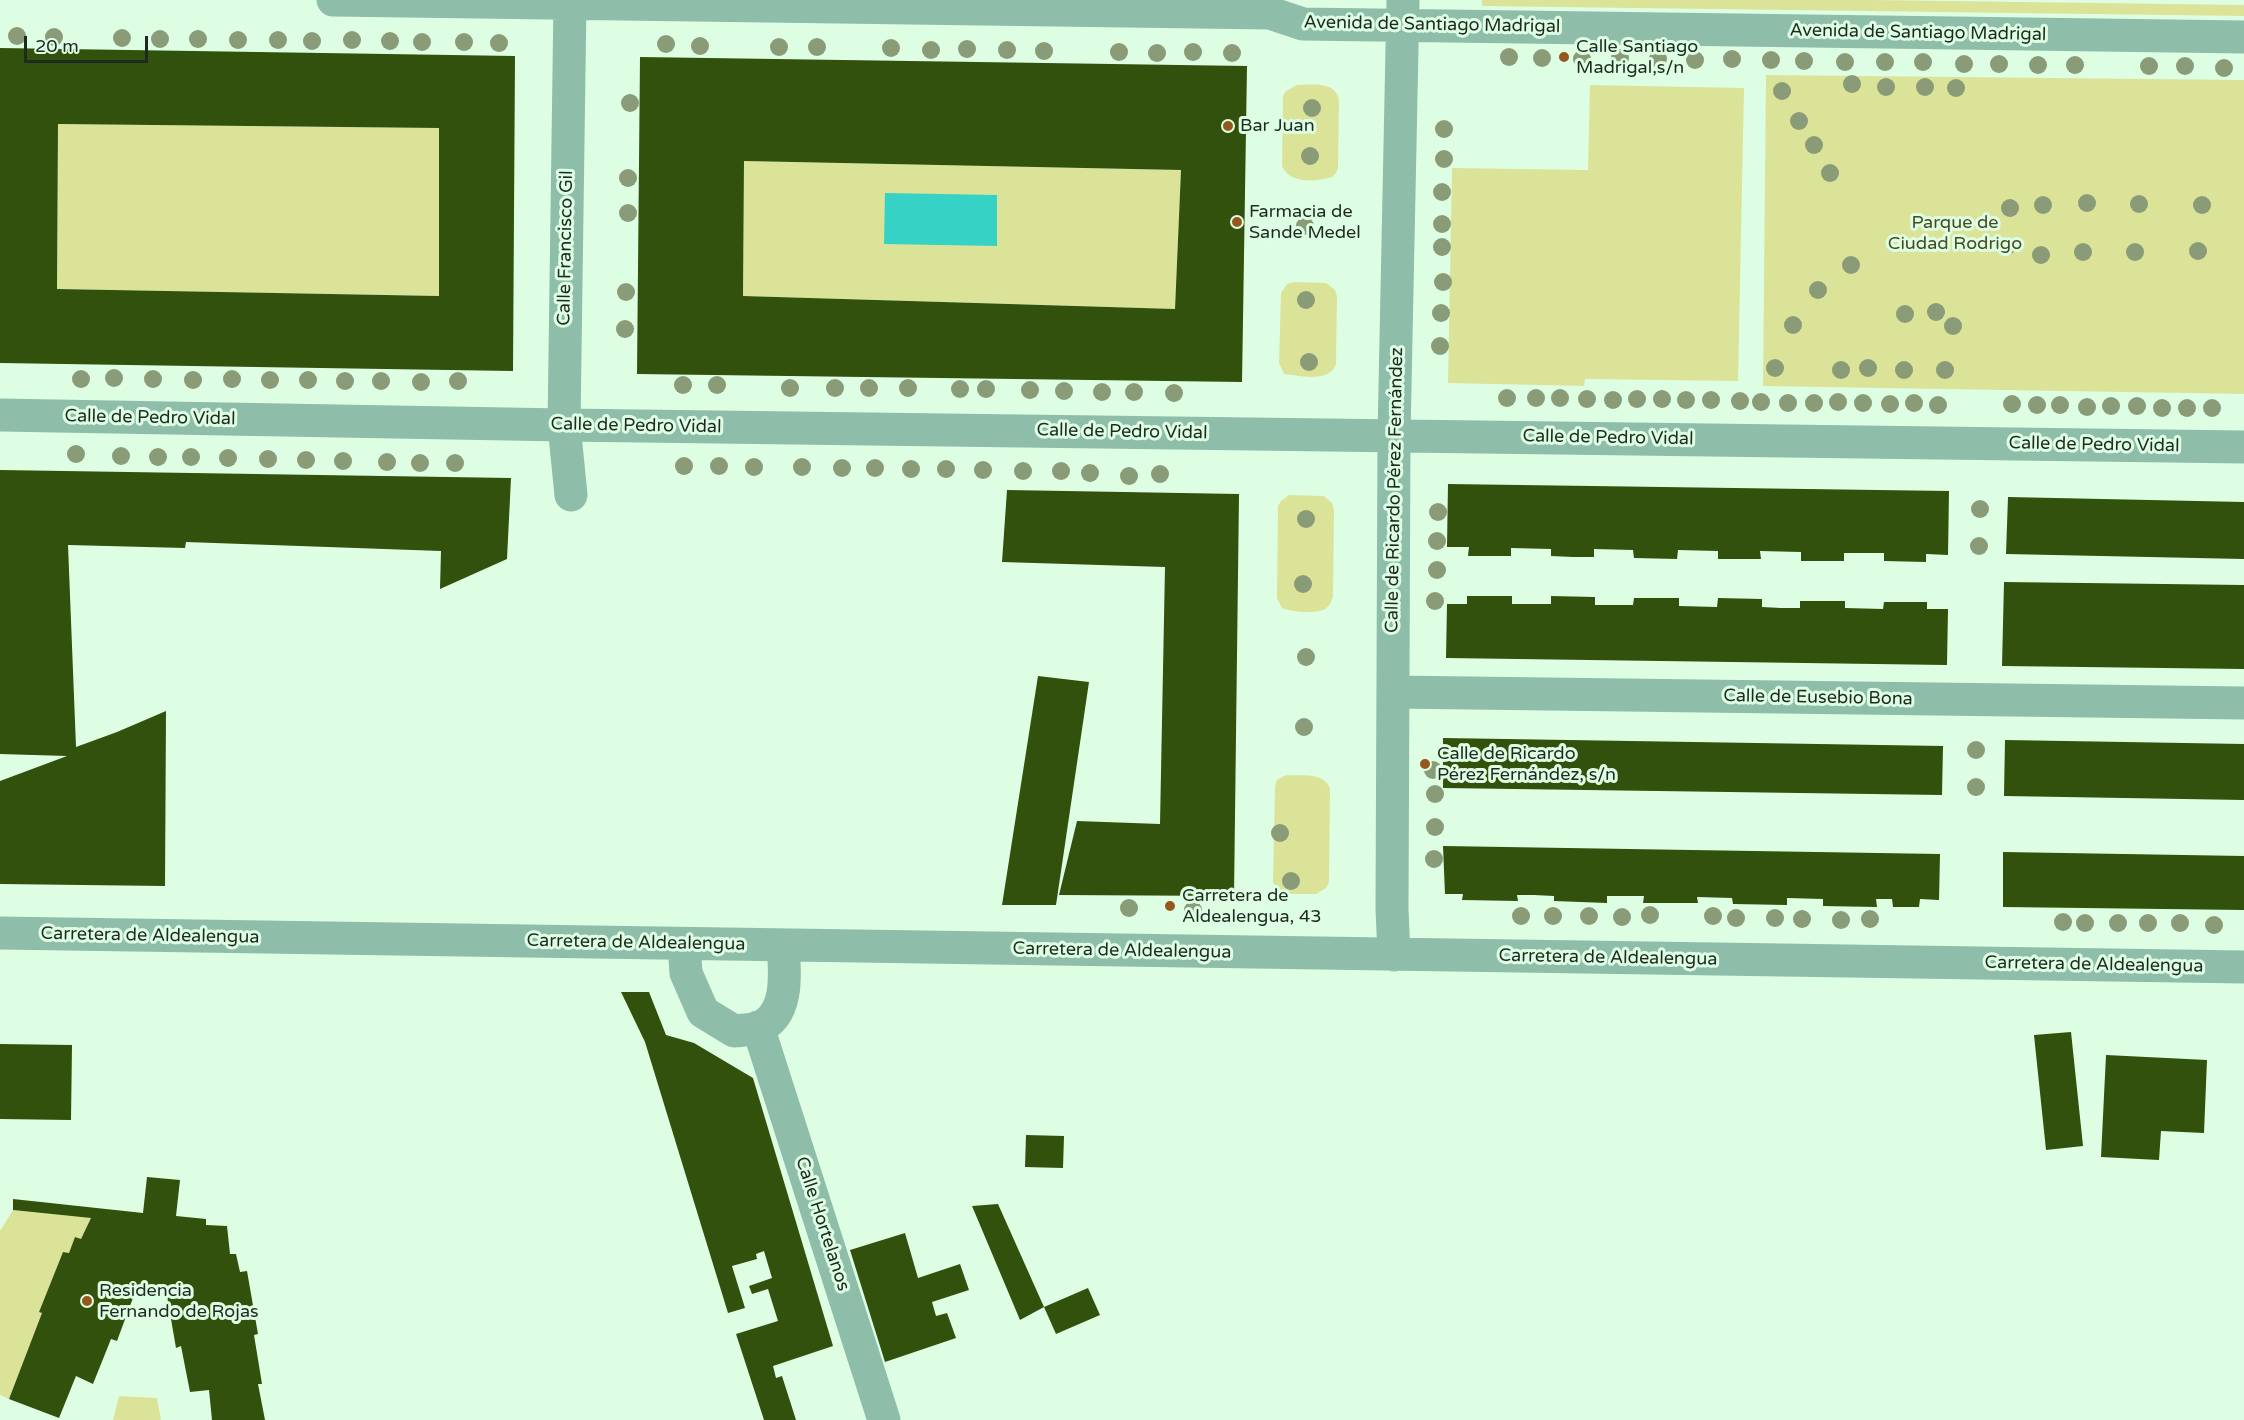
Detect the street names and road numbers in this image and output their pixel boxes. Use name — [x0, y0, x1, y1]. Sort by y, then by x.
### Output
street label: Avenida de Santiago Madrigal — [1303, 12, 1561, 38]
street label: Avenida de Santiago Madrigal — [1789, 20, 2047, 46]
street label: Calle Francisco Gil — [554, 170, 578, 326]
street label: Calle de Ricardo Pérez Fernández — [1382, 347, 1408, 633]
street label: Calle de Pedro Vidal — [64, 406, 236, 430]
street label: Calle de Pedro Vidal — [550, 414, 722, 438]
street label: Calle de Pedro Vidal — [1036, 420, 1208, 444]
street label: Calle de Pedro Vidal — [1522, 426, 1694, 450]
street label: Calle de Pedro Vidal — [2008, 433, 2180, 457]
street label: Calle de Eusebio Bona — [1723, 686, 1913, 710]
street label: Carretera de Aldealengua — [40, 923, 260, 949]
street label: Carretera de Aldealengua — [526, 930, 746, 956]
street label: Carretera de Aldealengua — [1012, 938, 1232, 964]
street label: Carretera de Aldealengua — [1498, 945, 1718, 971]
street label: Carretera de Aldealengua — [1984, 952, 2204, 978]
street label: Calle Hortelanos — [790, 1154, 854, 1294]

